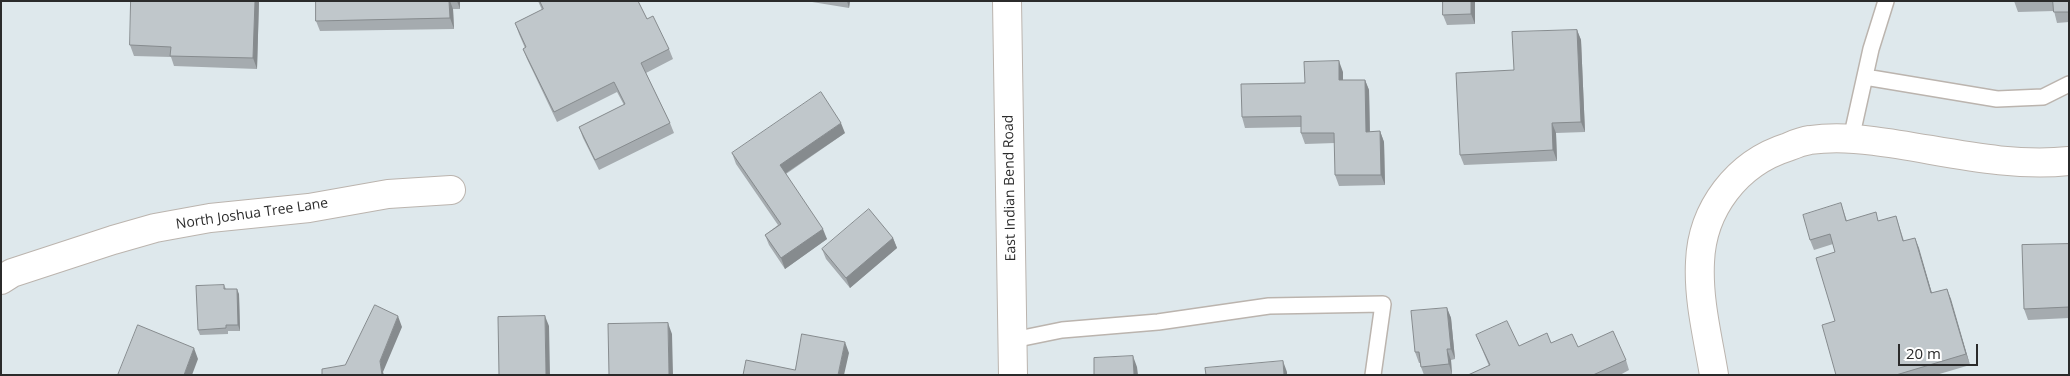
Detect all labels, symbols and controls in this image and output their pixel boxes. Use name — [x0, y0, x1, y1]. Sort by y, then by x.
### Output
street label: East Indian Bend Road — [1000, 115, 1020, 261]
street label: North Joshua Tree Lane — [175, 195, 329, 233]
scale bar — [1900, 334, 1980, 366]
text: 20 m — [1906, 343, 1941, 363]

